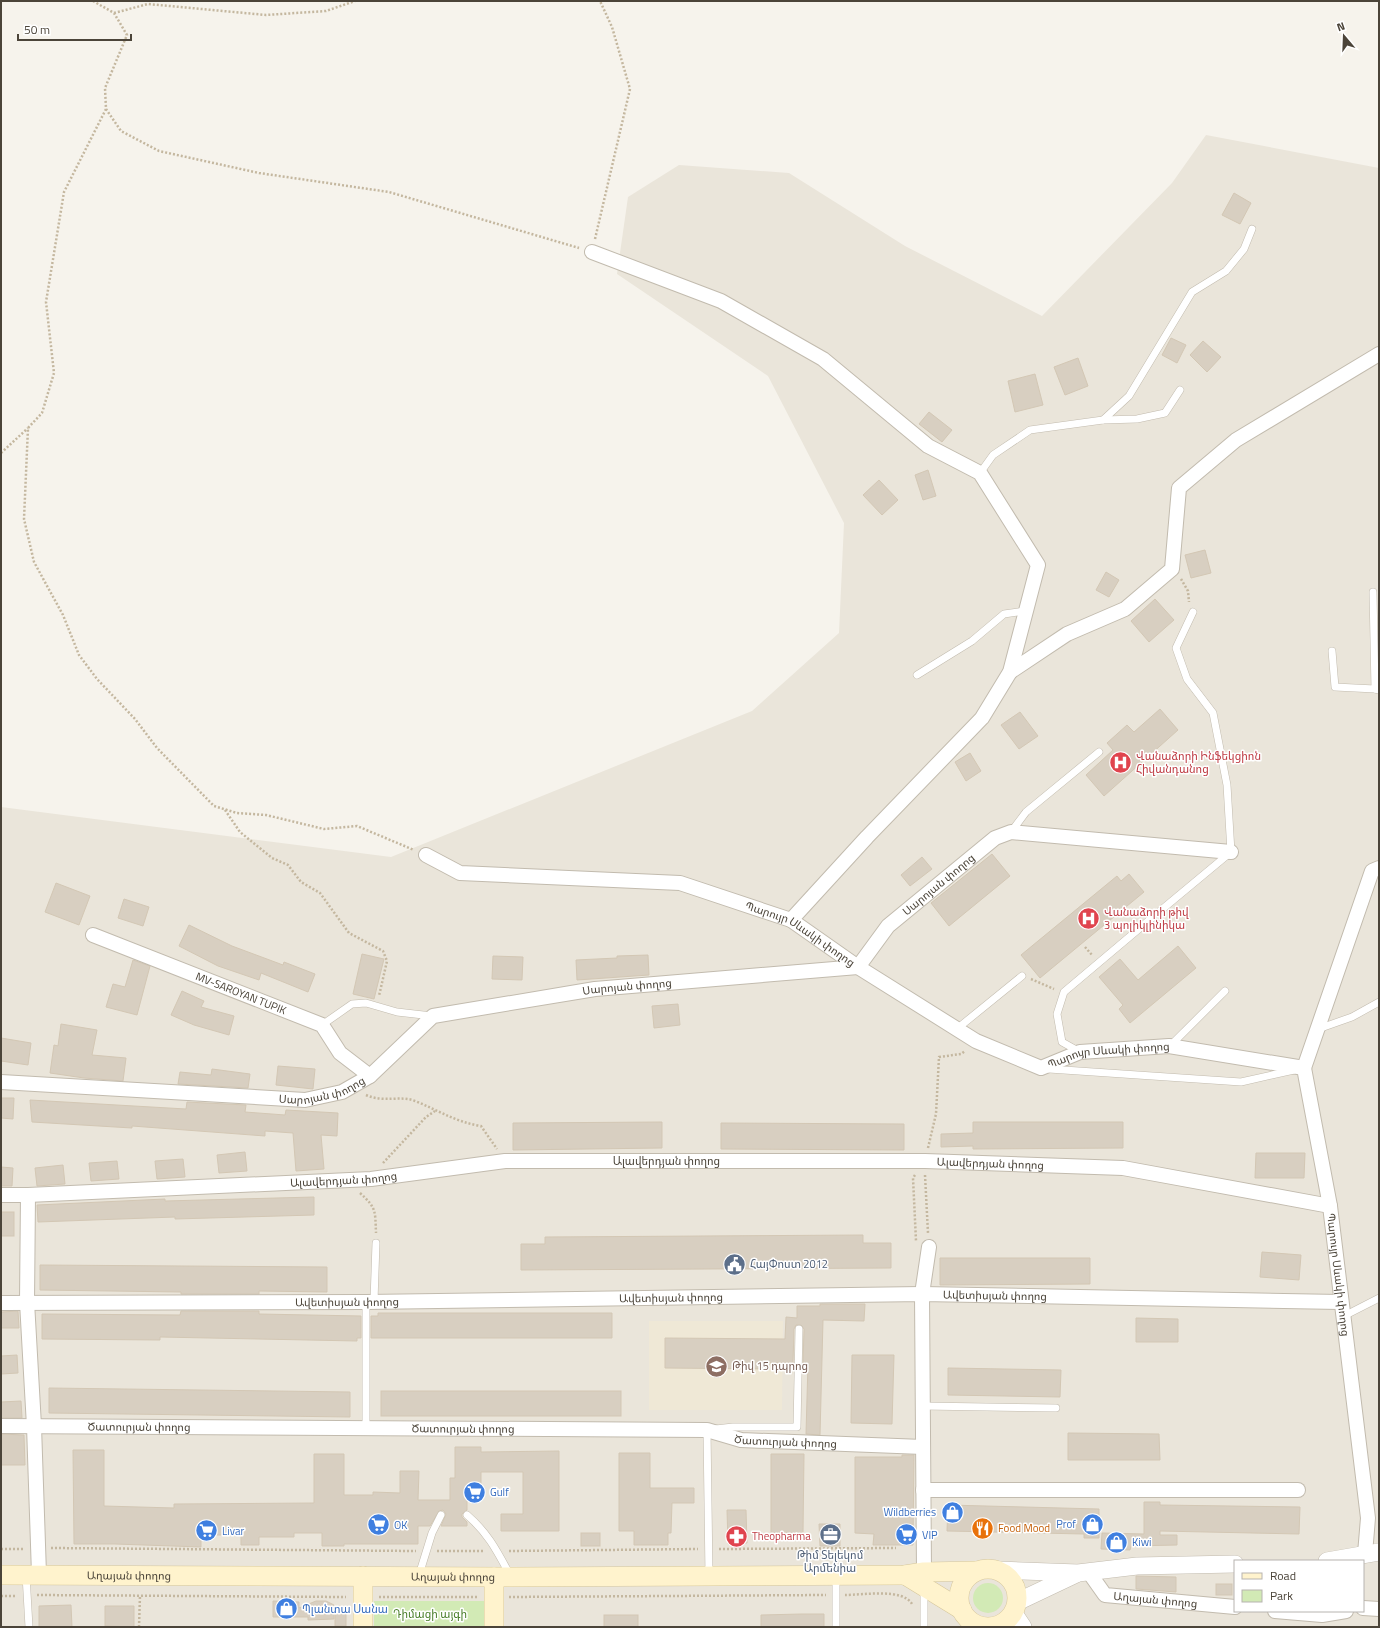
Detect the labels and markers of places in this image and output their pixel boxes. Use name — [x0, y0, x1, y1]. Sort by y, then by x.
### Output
place label: Վանաձորի Ինֆեկցիոն Հիվանդանոց — [1136, 748, 1261, 777]
hospital icon: Վանաձորի Ինֆեկցիոն Հիվանդանոց — [1107, 749, 1133, 775]
place label: Վանաձորի թիվ 3 պոլիկլինիկա — [1104, 904, 1189, 933]
hospital icon: Վանաձորի թիվ 3 պոլիկլինիկա — [1076, 905, 1102, 931]
public building icon: ՀայՓոստ 2012 — [721, 1251, 747, 1277]
place label: ՀայՓոստ 2012 — [750, 1256, 828, 1272]
school or university icon: Թիվ 15 դպրոց — [703, 1353, 729, 1379]
place label: Թիվ 15 դպրոց — [732, 1358, 808, 1374]
supermarket icon: Gulf — [461, 1479, 487, 1505]
place label: Gulf — [490, 1484, 509, 1500]
shop icon: Wildberries — [939, 1499, 965, 1525]
place label: Wildberries — [883, 1504, 936, 1520]
shop icon: Prof — [1079, 1511, 1105, 1537]
supermarket icon: OK — [365, 1512, 391, 1538]
restaurant icon: Food Mood — [969, 1515, 995, 1541]
place label: Prof — [1056, 1516, 1076, 1532]
place label: OK — [394, 1517, 408, 1533]
supermarket icon: Livar — [194, 1518, 220, 1544]
place label: Food Mood — [998, 1520, 1050, 1536]
office icon: Թիմ Տելեկոմ Արմենիա — [817, 1522, 843, 1548]
supermarket icon: VIP — [894, 1522, 920, 1548]
place label: Livar — [222, 1523, 244, 1539]
pharmacy icon: Theopharma — [724, 1523, 750, 1549]
place label: VIP — [922, 1527, 938, 1543]
place label: Theopharma — [752, 1528, 811, 1544]
shop icon: Kiwi — [1103, 1529, 1129, 1555]
place label: Kiwi — [1132, 1534, 1151, 1550]
place label: Թիմ Տելեկոմ Արմենիա — [797, 1547, 864, 1576]
shop icon: Պլանտա Սանա — [273, 1596, 299, 1622]
place label: Պլանտա Սանա — [302, 1601, 388, 1617]

